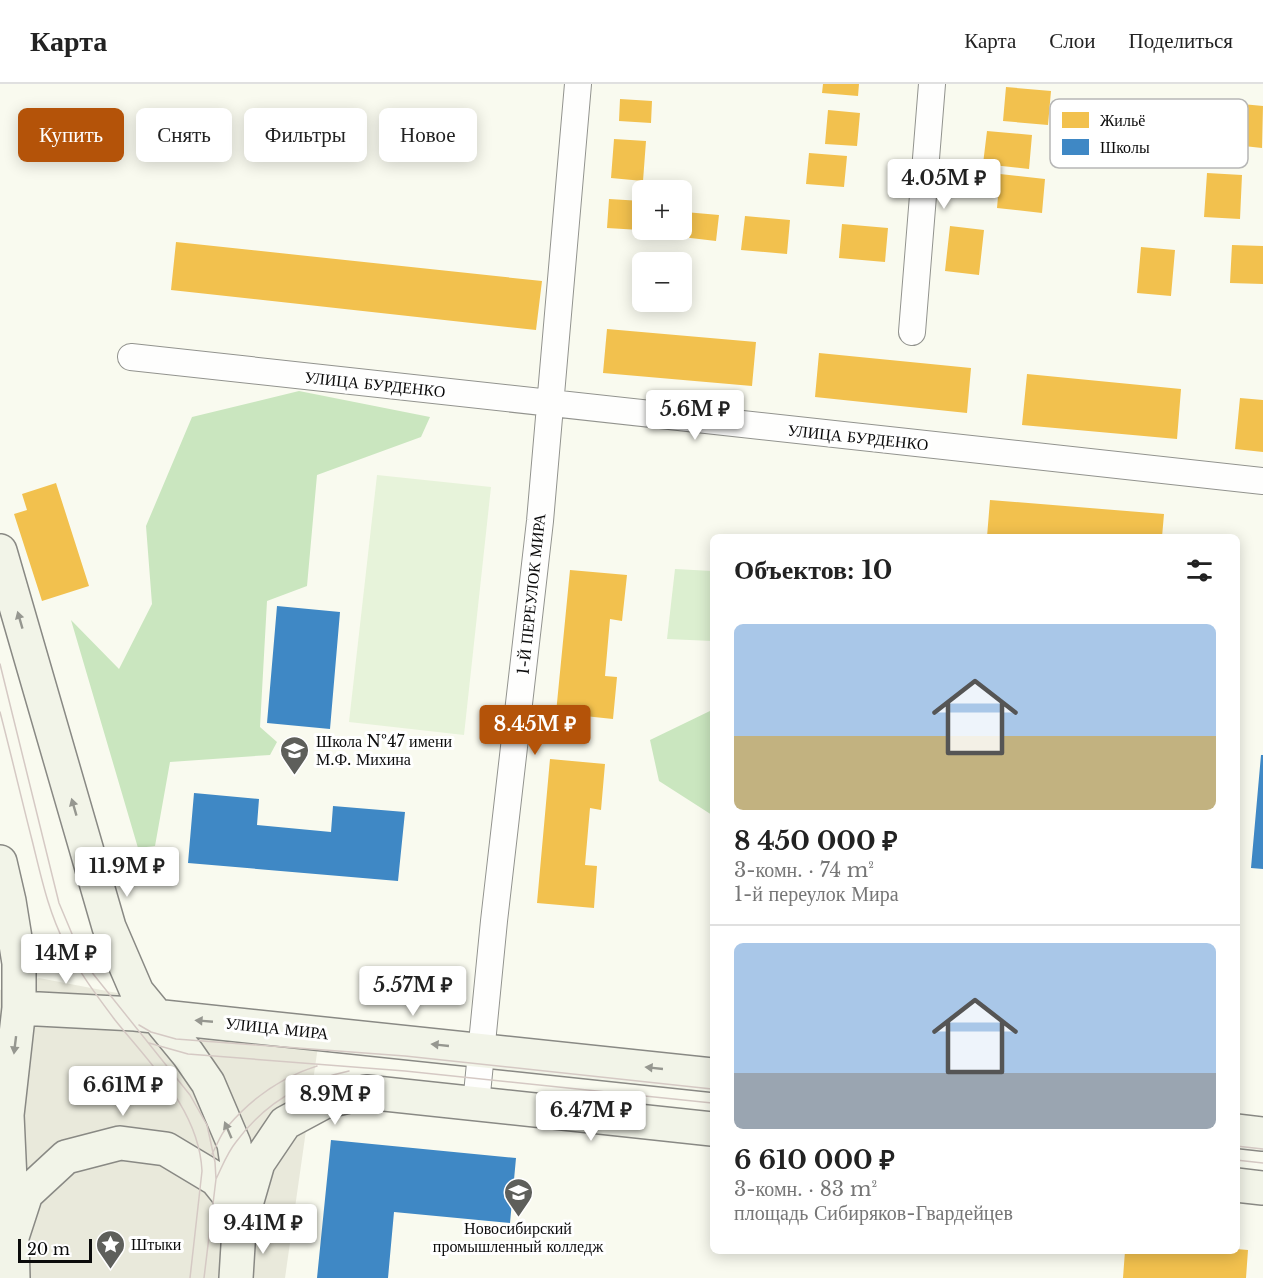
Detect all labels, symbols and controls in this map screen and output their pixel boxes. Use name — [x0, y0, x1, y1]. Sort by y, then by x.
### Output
text: Карта — [30, 24, 107, 59]
text: Карта — [964, 28, 1016, 54]
text: Слои — [1049, 28, 1095, 54]
text: Поделиться — [1128, 28, 1233, 54]
legend — [1050, 99, 1248, 168]
chip: Купить — [18, 108, 124, 162]
chip: Снять — [136, 108, 232, 162]
chip: Фильтры — [244, 108, 367, 162]
chip: Новое — [379, 108, 477, 162]
text: Жильё — [1100, 110, 1145, 130]
text: Школы — [1100, 137, 1150, 157]
pin: 4.05M ₽ — [889, 159, 999, 210]
text: 4.05M ₽ — [902, 166, 986, 190]
map controls — [632, 180, 692, 312]
button: + — [632, 180, 692, 240]
button: − — [632, 252, 692, 312]
street label: УЛИЦА БУРДЕНКО — [304, 367, 446, 401]
pin: 5.6M ₽ — [646, 390, 744, 441]
text: 5.6M ₽ — [660, 397, 730, 421]
street label: УЛИЦА БУРДЕНКО — [787, 420, 929, 454]
street label: 1-Й ПЕРЕУЛОК МИРА — [513, 512, 549, 676]
text: Объектов: 10 — [734, 554, 892, 586]
icon: filters — [1183, 554, 1216, 587]
one-way arrow — [15, 610, 24, 628]
icon: home — [921, 663, 1029, 771]
pin: 8.45M ₽ — [480, 705, 590, 756]
text: 8.45M ₽ — [494, 712, 576, 736]
place label: Школа №47 имени М.Ф. Михина — [316, 731, 452, 769]
school or university icon: Школа №47 имени М.Ф. Михина — [279, 734, 311, 776]
one-way arrow — [69, 798, 78, 816]
text: 8 450 000 ₽ — [734, 825, 898, 857]
pin: 11.9M ₽ — [72, 847, 182, 898]
text: 11.9M ₽ — [89, 854, 165, 878]
text: 3-комн. · 74 m² — [734, 858, 874, 882]
text: 1-й переулок Мира — [734, 882, 899, 906]
pin: 14M ₽ — [24, 934, 108, 985]
text: 14M ₽ — [35, 941, 97, 965]
pin: 5.57M ₽ — [358, 966, 468, 1017]
text: 5.57M ₽ — [373, 973, 453, 997]
icon: home — [921, 982, 1029, 1090]
street label: УЛИЦА МИРА — [224, 1013, 330, 1043]
one-way arrow — [194, 1016, 213, 1026]
one-way arrow — [10, 1035, 20, 1054]
one-way arrow — [430, 1041, 449, 1050]
one-way arrow — [645, 1064, 664, 1073]
pin: 6.61M ₽ — [68, 1066, 178, 1117]
text: 6.61M ₽ — [83, 1073, 163, 1097]
pin: 8.9M ₽ — [286, 1075, 384, 1126]
text: 8.9M ₽ — [299, 1082, 371, 1106]
pin: 6.47M ₽ — [536, 1091, 646, 1142]
text: 6.47M ₽ — [550, 1098, 632, 1122]
one-way arrow — [224, 1122, 233, 1139]
text: 6 610 000 ₽ — [734, 1144, 895, 1176]
school or university icon: Новосибирский промышленный колледж — [502, 1176, 534, 1218]
text: 3-комн. · 83 m² — [734, 1177, 877, 1201]
text: площадь Сибиряков-Гвардейцев — [734, 1201, 1013, 1225]
pin: 9.41M ₽ — [208, 1204, 318, 1255]
text: 9.41M ₽ — [223, 1211, 303, 1235]
place label: Новосибирский промышленный колледж — [433, 1218, 604, 1256]
place icon: Штыки — [94, 1228, 126, 1270]
place label: Штыки — [131, 1234, 182, 1254]
scale bar — [18, 1236, 92, 1264]
text: 20 m — [27, 1239, 70, 1259]

